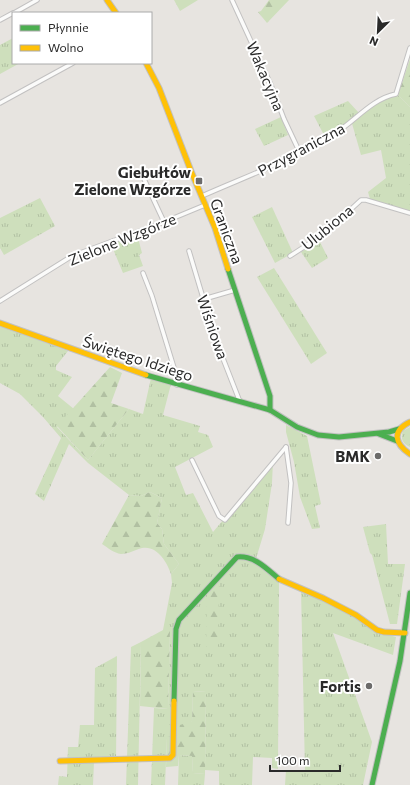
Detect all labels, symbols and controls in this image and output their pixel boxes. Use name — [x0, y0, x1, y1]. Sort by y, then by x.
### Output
legend — [12, 12, 152, 64]
north arrow — [358, 12, 398, 52]
text: Płynnie — [48, 20, 89, 34]
text: N — [367, 34, 380, 49]
street label: Wakacyjna — [243, 39, 289, 113]
text: Wolno — [48, 40, 84, 54]
street label: Przygraniczna — [254, 119, 348, 179]
place label: Giebułtów Zielone Wzgórze — [74, 163, 192, 198]
marker: Giebułtów Zielone Wzgórze — [194, 176, 204, 186]
street label: Graniczna — [207, 196, 247, 266]
street label: Ulubiona — [298, 201, 356, 253]
street label: Zielone Wzgórze — [66, 209, 179, 269]
street label: Wiśniowa — [194, 292, 232, 362]
street label: Świętego Idziego — [81, 331, 196, 384]
place label: BMK — [335, 447, 371, 465]
marker: BMK — [373, 451, 383, 461]
place label: Fortis — [320, 677, 361, 695]
marker: Fortis — [364, 681, 374, 691]
scale bar — [270, 747, 340, 773]
text: 100 m — [276, 753, 310, 767]

